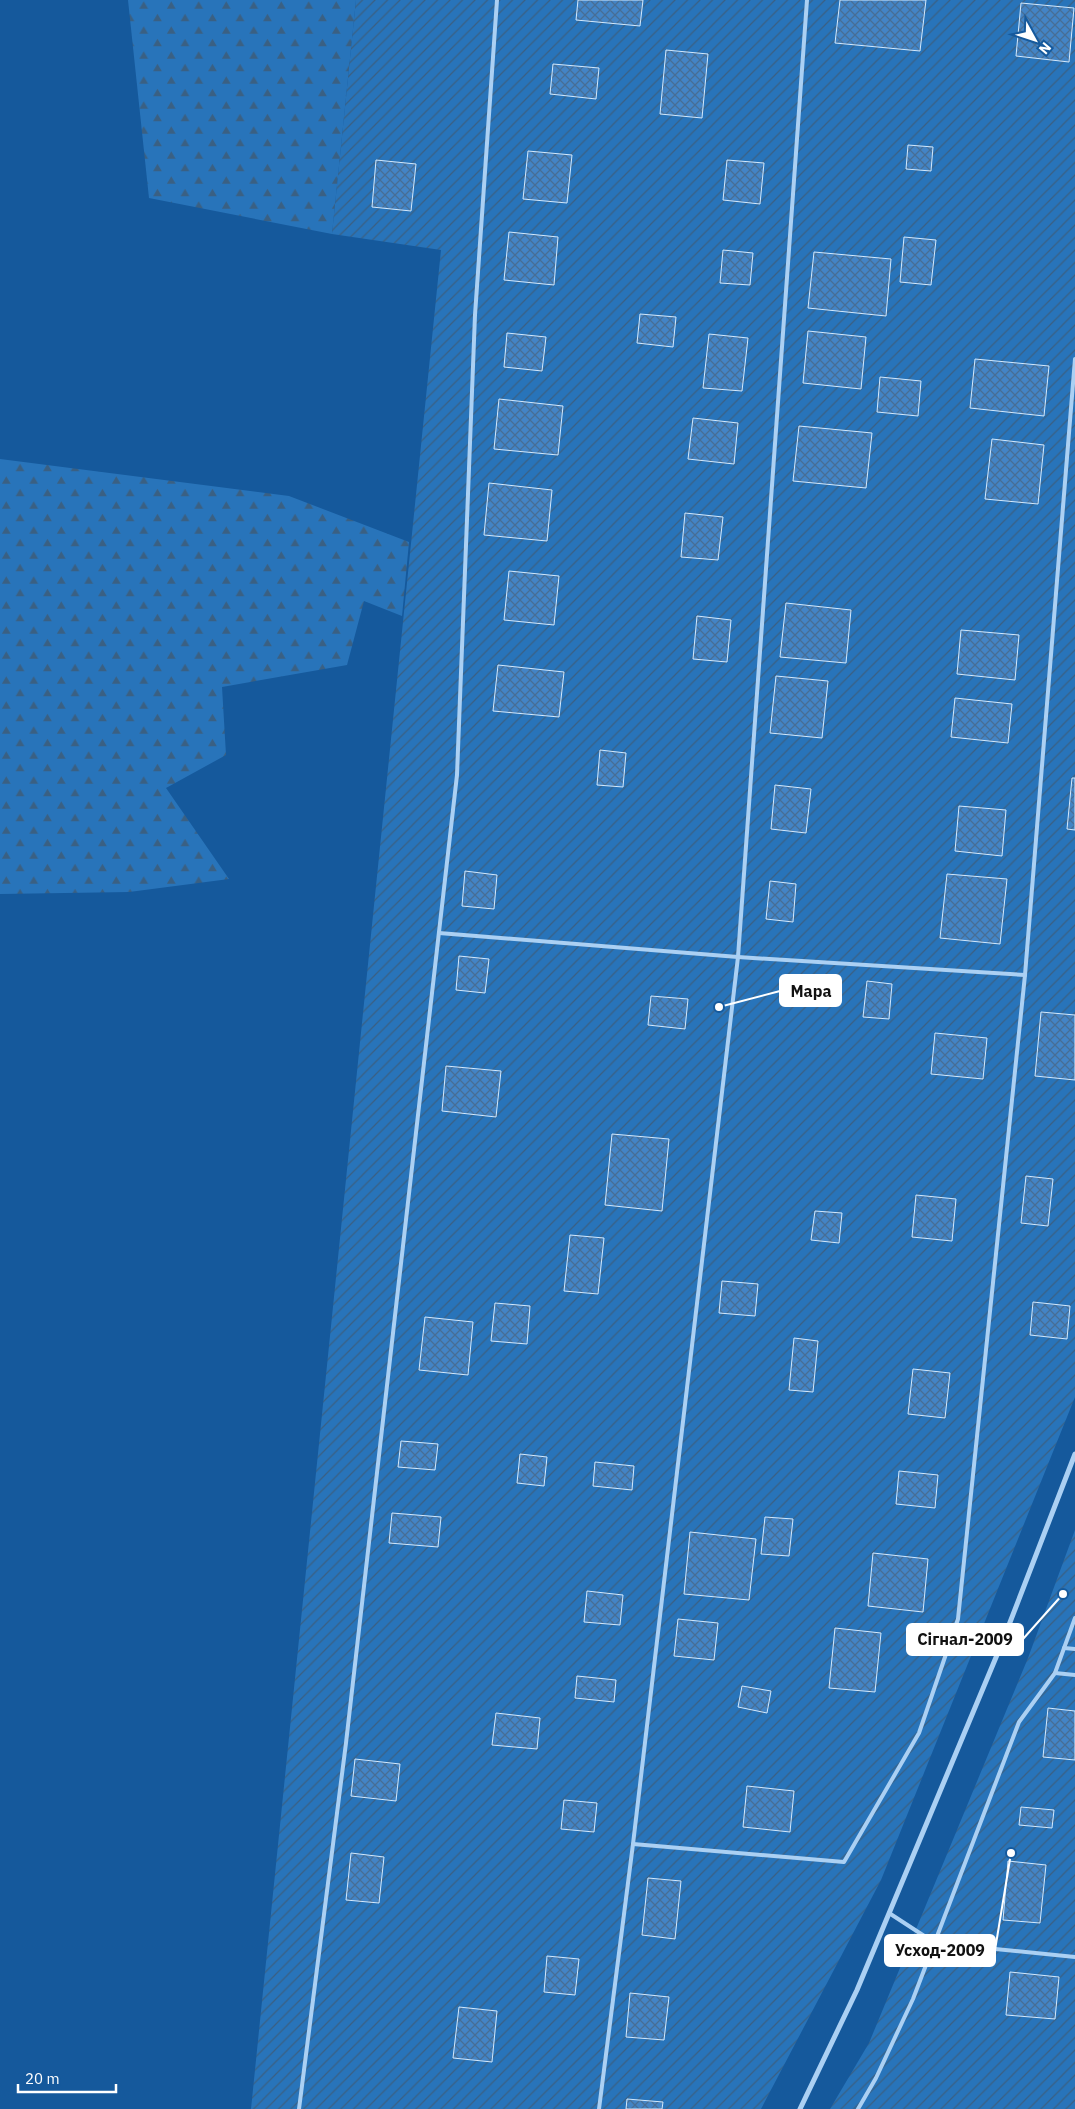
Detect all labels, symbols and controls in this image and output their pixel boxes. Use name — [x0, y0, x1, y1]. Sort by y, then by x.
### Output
north arrow — [1010, 15, 1060, 65]
text: N — [1035, 39, 1055, 58]
callout: Мара — [780, 975, 841, 1006]
text: Мара — [790, 981, 832, 1001]
callout: Сігнал-2009 — [907, 1624, 1023, 1655]
text: Сігнал-2009 — [917, 1629, 1013, 1649]
callout: Усход-2009 — [885, 1935, 995, 1966]
text: Усход-2009 — [895, 1940, 985, 1960]
scale bar — [18, 2062, 115, 2094]
text: 20 m — [25, 2069, 60, 2088]

